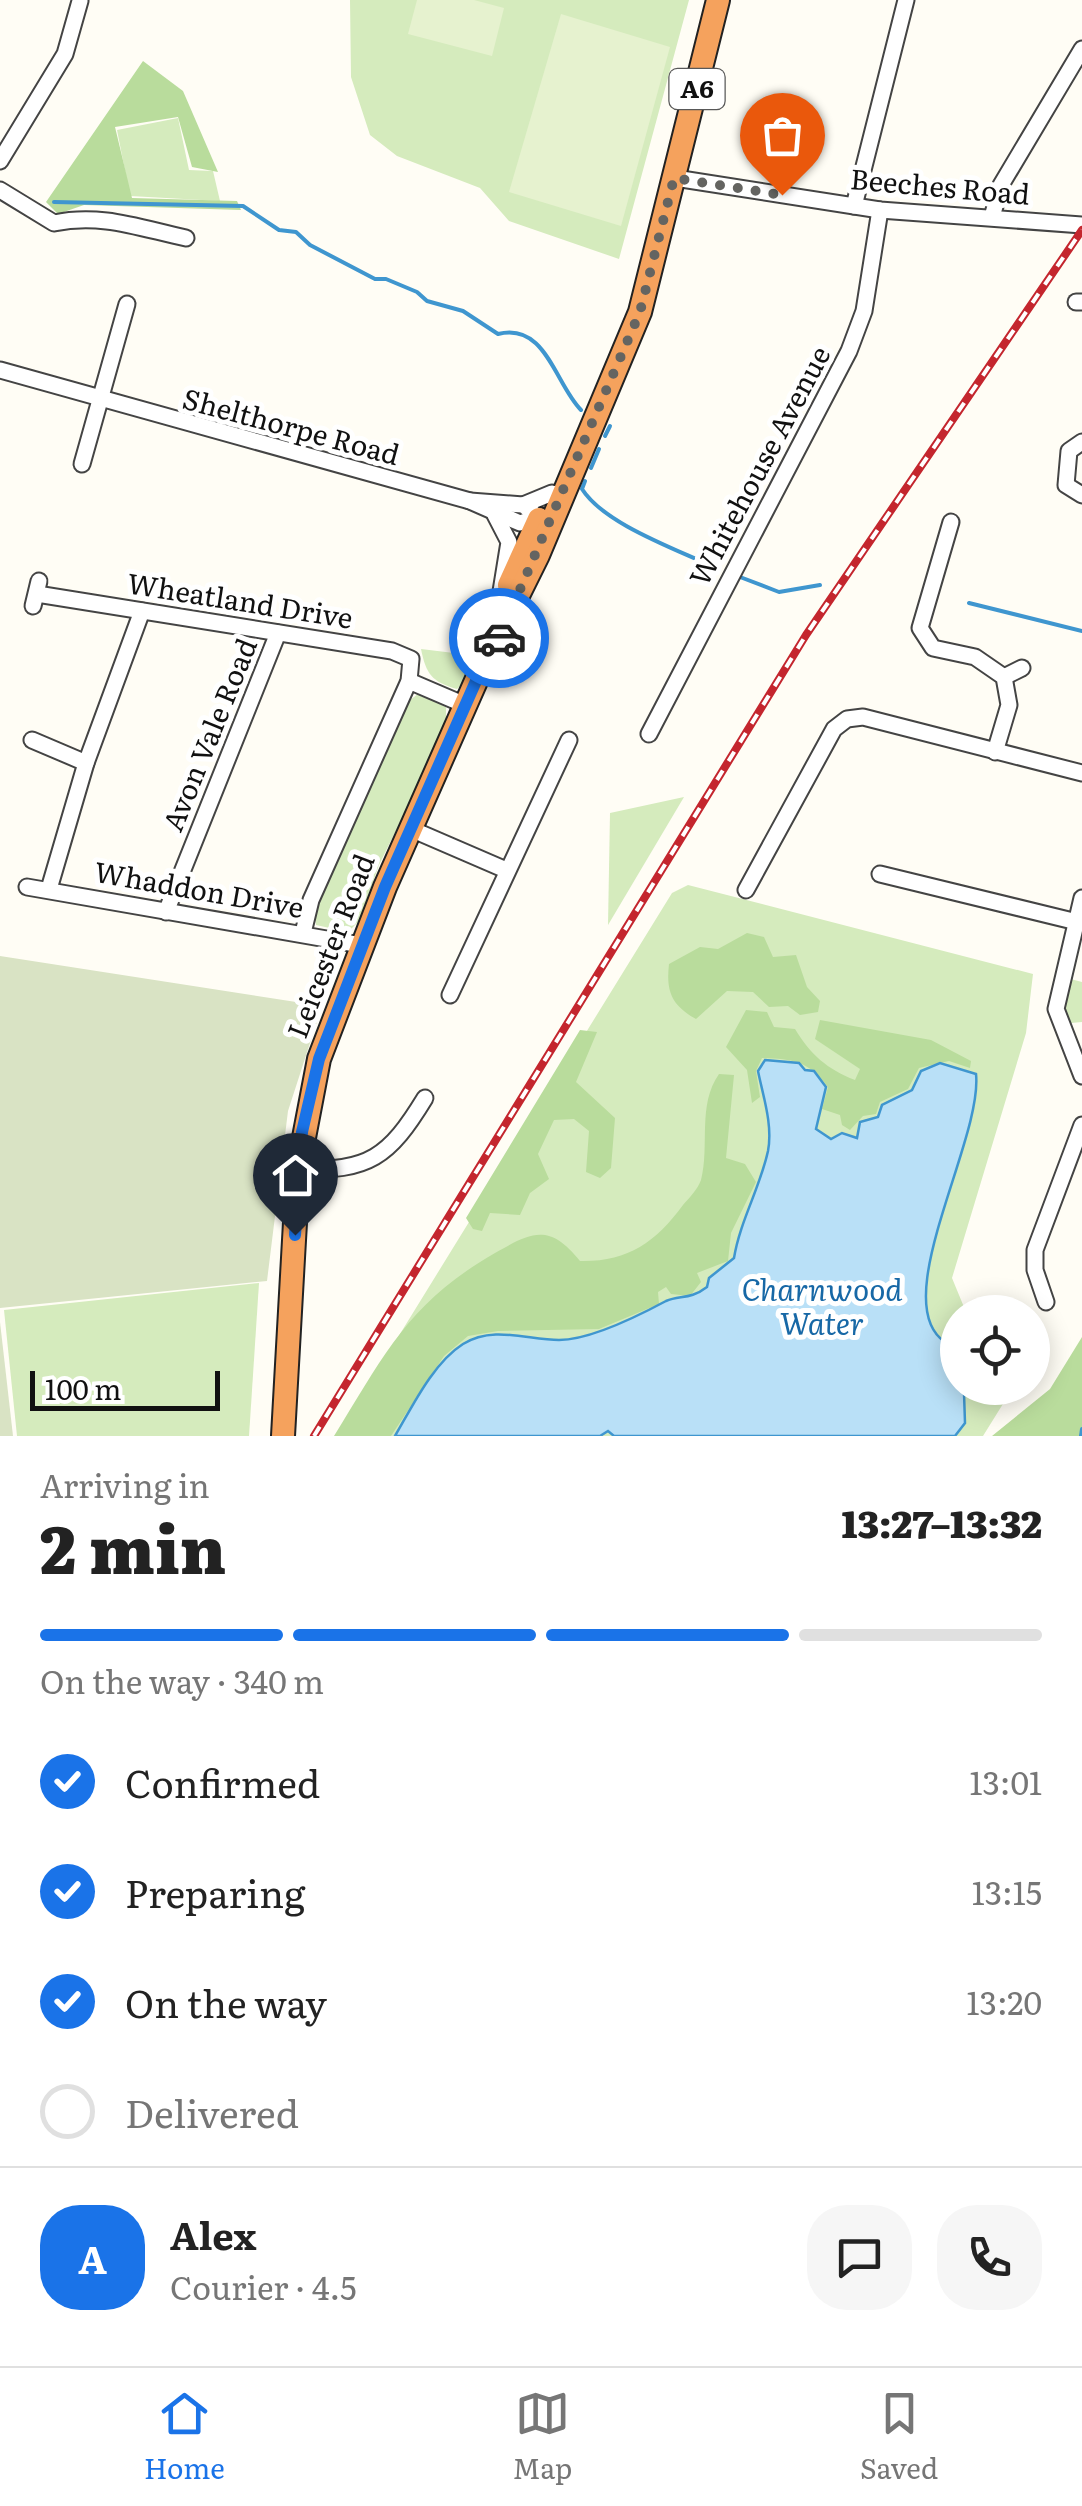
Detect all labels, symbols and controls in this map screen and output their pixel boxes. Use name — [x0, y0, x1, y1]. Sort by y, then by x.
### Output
road number: A6 — [670, 69, 724, 109]
pin — [740, 93, 825, 196]
icon: bag — [755, 108, 810, 163]
street label: Beeches Road — [849, 156, 1032, 214]
street label: Whitehouse Avenue — [677, 338, 839, 593]
street label: Shelthorpe Road — [179, 376, 405, 474]
street label: Wheatland Drive — [124, 560, 356, 638]
courier — [449, 588, 549, 688]
icon: car — [472, 611, 527, 666]
street label: Avon Vale Road — [150, 631, 266, 837]
street label: Leicester Road — [275, 847, 384, 1043]
street label: Whaddon Drive — [92, 849, 307, 927]
pin — [253, 1133, 338, 1236]
icon: home — [268, 1148, 323, 1203]
water label: Charnwood Water — [741, 1266, 903, 1344]
map controls — [940, 1295, 1050, 1405]
button: locate — [940, 1295, 1050, 1405]
scale bar — [30, 1366, 220, 1410]
text: 100 m — [45, 1367, 122, 1409]
text: Arriving in — [40, 1460, 210, 1508]
text: 13:27–13:32 — [842, 1493, 1042, 1550]
text: 2 min — [40, 1497, 226, 1594]
text: On the way · 340 m — [40, 1656, 324, 1704]
text: Confirmed — [125, 1753, 320, 1810]
icon: check — [40, 1754, 95, 1809]
text: 13:01 — [969, 1757, 1042, 1805]
text: Preparing — [125, 1863, 305, 1920]
icon: check — [40, 1864, 95, 1919]
text: 13:15 — [972, 1867, 1042, 1915]
text: On the way — [125, 1973, 327, 2030]
icon: check — [40, 1974, 95, 2029]
text: 13:20 — [967, 1977, 1042, 2025]
text: Delivered — [125, 2083, 299, 2140]
text: Alex — [170, 2205, 256, 2262]
button: chat — [807, 2205, 912, 2310]
button: phone — [937, 2205, 1042, 2310]
text: A — [78, 2229, 107, 2286]
text: Courier · 4.5 — [170, 2262, 356, 2310]
tab: Home — [144, 2386, 225, 2488]
tab: Map — [513, 2386, 572, 2488]
tab: Saved — [860, 2386, 938, 2488]

